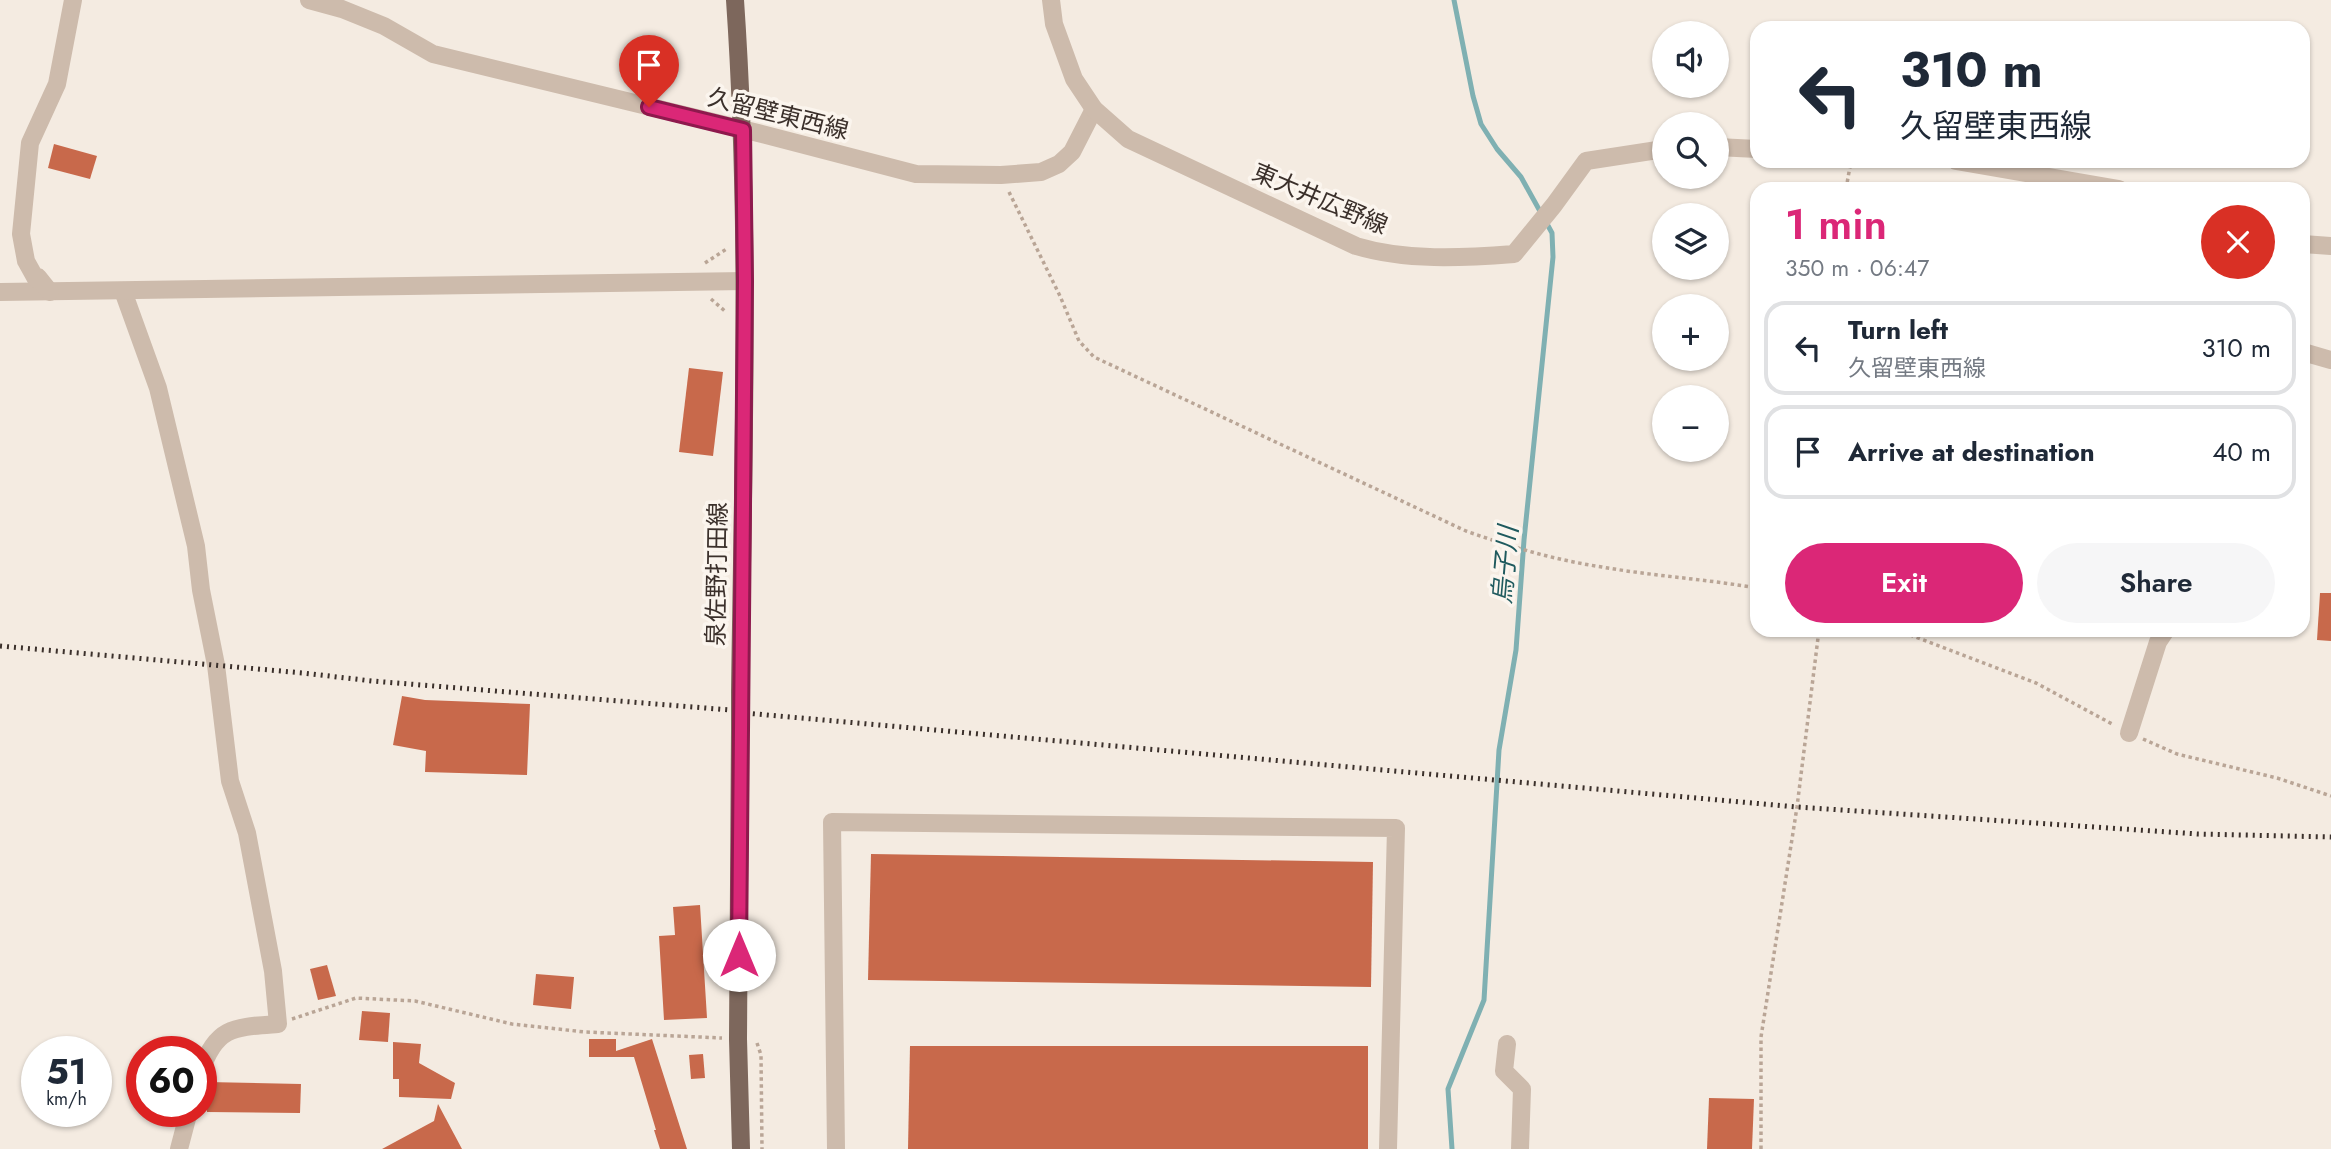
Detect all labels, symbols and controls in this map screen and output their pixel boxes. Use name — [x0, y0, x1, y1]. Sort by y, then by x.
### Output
map controls — [1652, 21, 1729, 462]
button: sound — [1652, 21, 1729, 98]
pin — [619, 35, 679, 107]
text: 310 m — [1900, 35, 2043, 105]
icon: arrive — [630, 46, 668, 84]
icon: left — [1785, 49, 1876, 140]
street label: 久留壁東西線 — [704, 79, 852, 148]
text: 久留壁東西線 — [1900, 103, 2092, 149]
button: search — [1652, 112, 1729, 189]
street label: 東大井広野線 — [1247, 154, 1393, 243]
text: 1 min — [1785, 194, 1887, 255]
button: layers — [1652, 203, 1729, 280]
button: close — [2201, 205, 2275, 279]
text: 350 m · 06:47 — [1785, 251, 1929, 285]
button: + — [1652, 294, 1729, 371]
text: Turn left — [1848, 311, 1948, 349]
icon: left — [1789, 329, 1827, 367]
text: 310 m — [2201, 329, 2271, 367]
text: 久留壁東西線 — [1848, 351, 1986, 385]
button: − — [1652, 385, 1729, 462]
icon: arrive — [1789, 433, 1827, 471]
text: Arrive at destination — [1848, 433, 2095, 471]
text: 40 m — [2212, 433, 2271, 471]
street label: 泉佐野打田線 — [698, 502, 735, 646]
water label: 烏子川 — [1483, 522, 1528, 606]
button: Exit — [1785, 543, 2023, 623]
button: Share — [2037, 543, 2275, 623]
position arrow — [702, 918, 776, 992]
speed limit sign: 60 — [126, 1036, 217, 1127]
text: 51 — [46, 1047, 87, 1097]
text: km/h — [46, 1086, 87, 1112]

